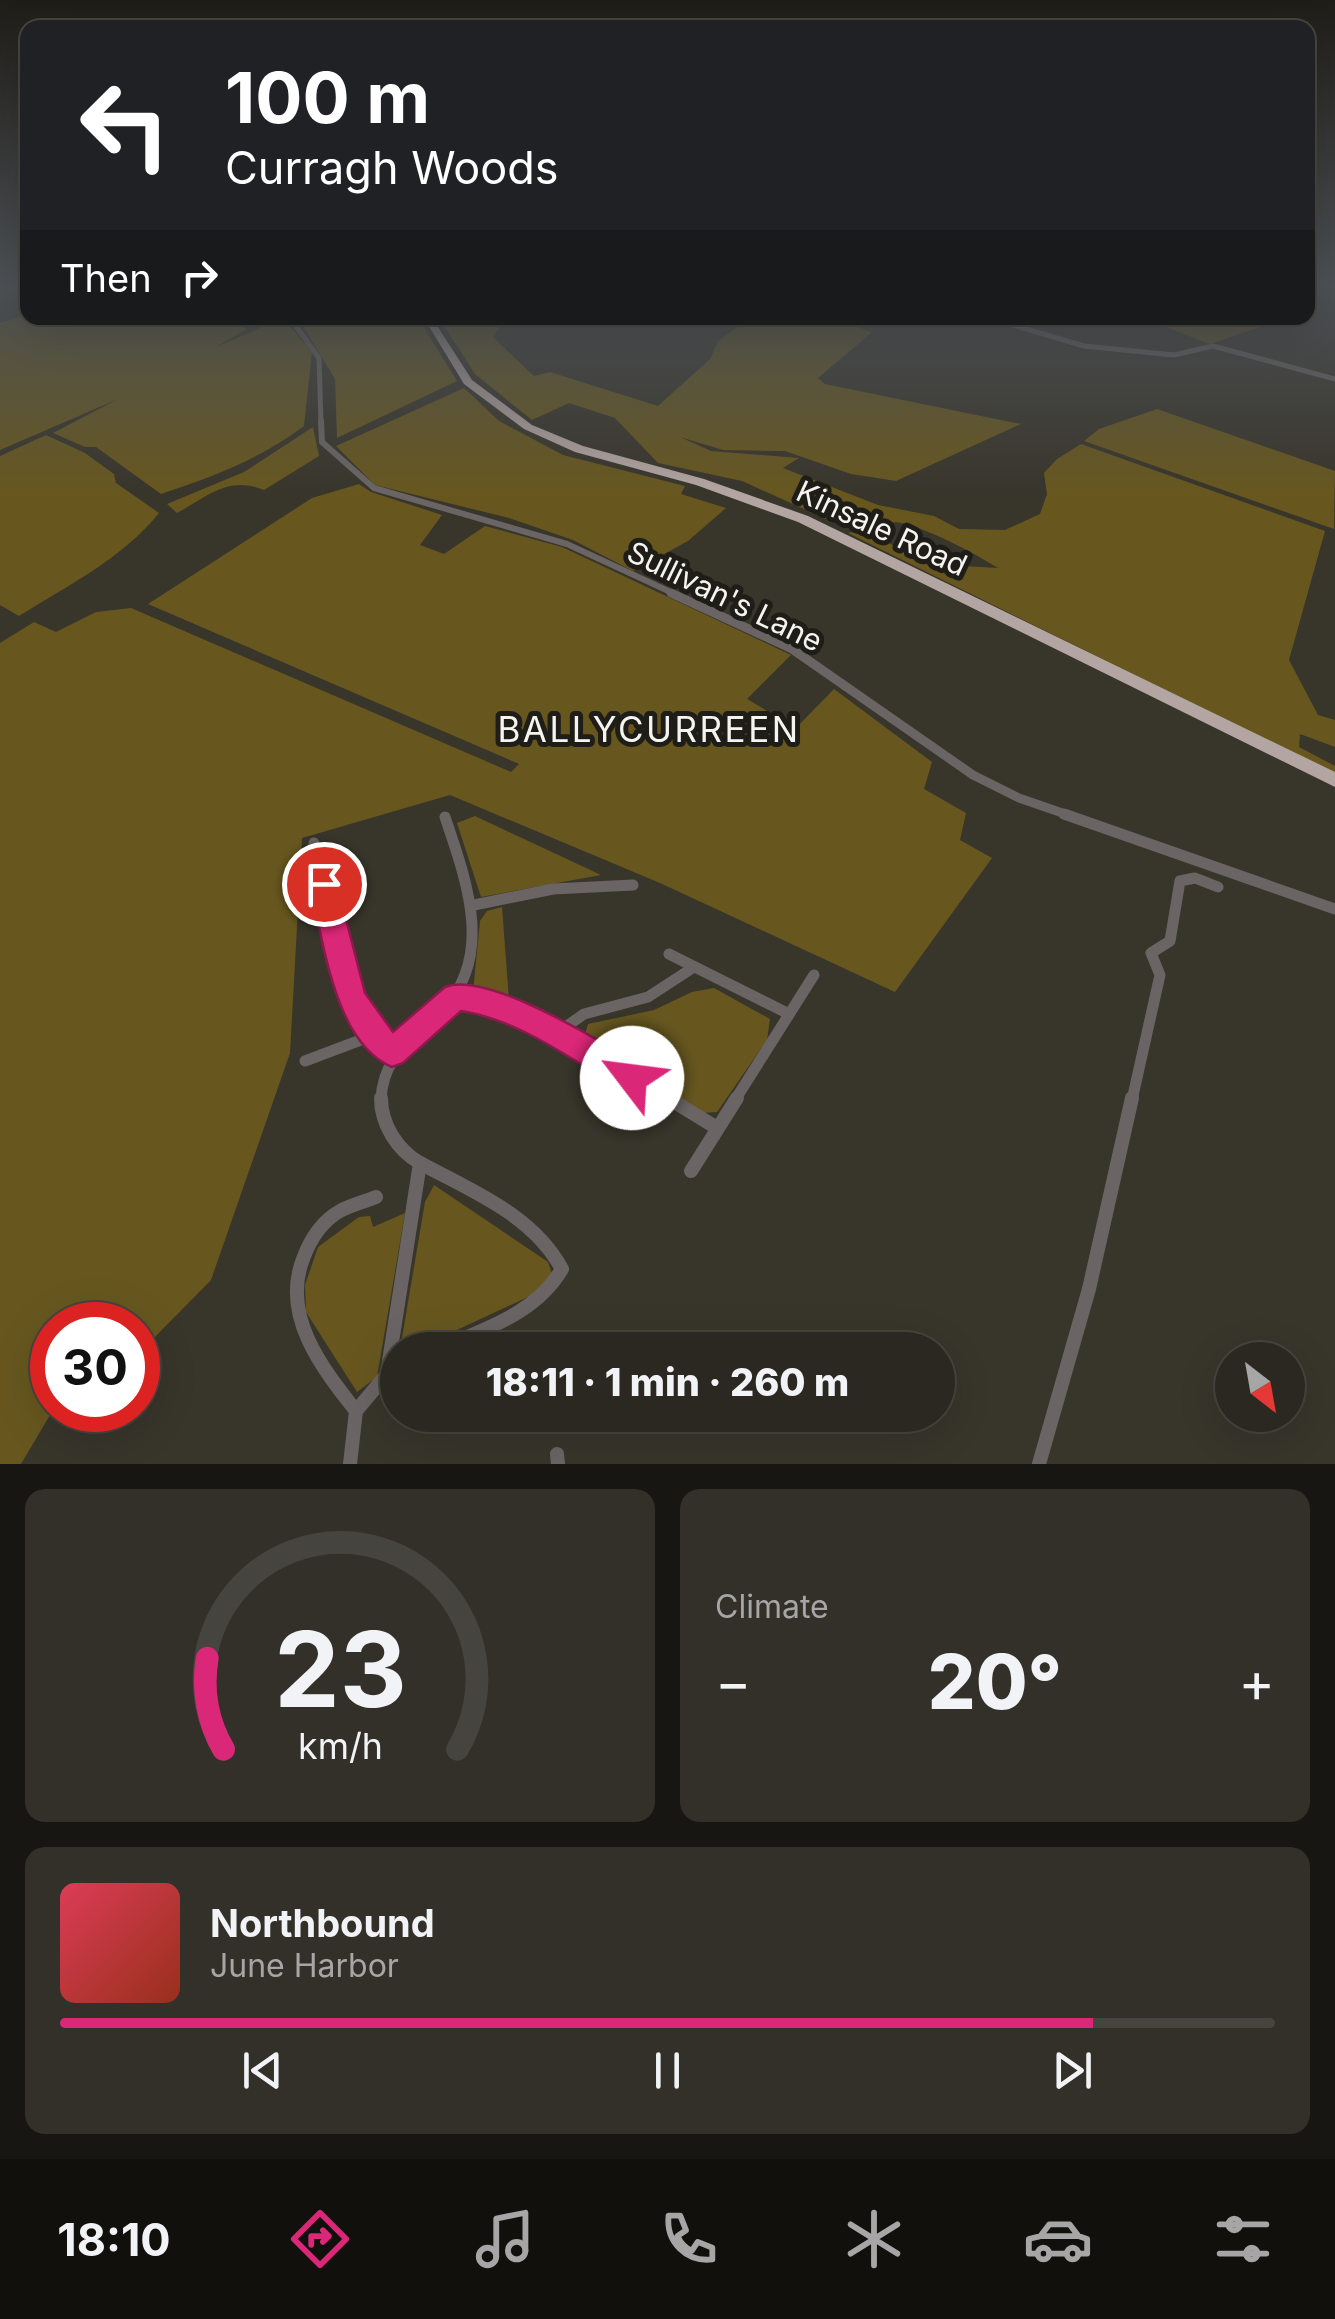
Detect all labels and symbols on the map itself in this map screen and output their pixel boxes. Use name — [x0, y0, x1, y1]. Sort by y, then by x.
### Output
street label: Kinsale Road — [791, 473, 973, 583]
street label: Sullivan's Lane — [622, 533, 828, 659]
district label: BALLYCURREEN — [497, 708, 801, 750]
pin — [282, 842, 367, 927]
position arrow — [580, 1026, 684, 1130]
speed limit sign: 30 — [30, 1302, 160, 1432]
north arrow — [1215, 1342, 1305, 1432]

